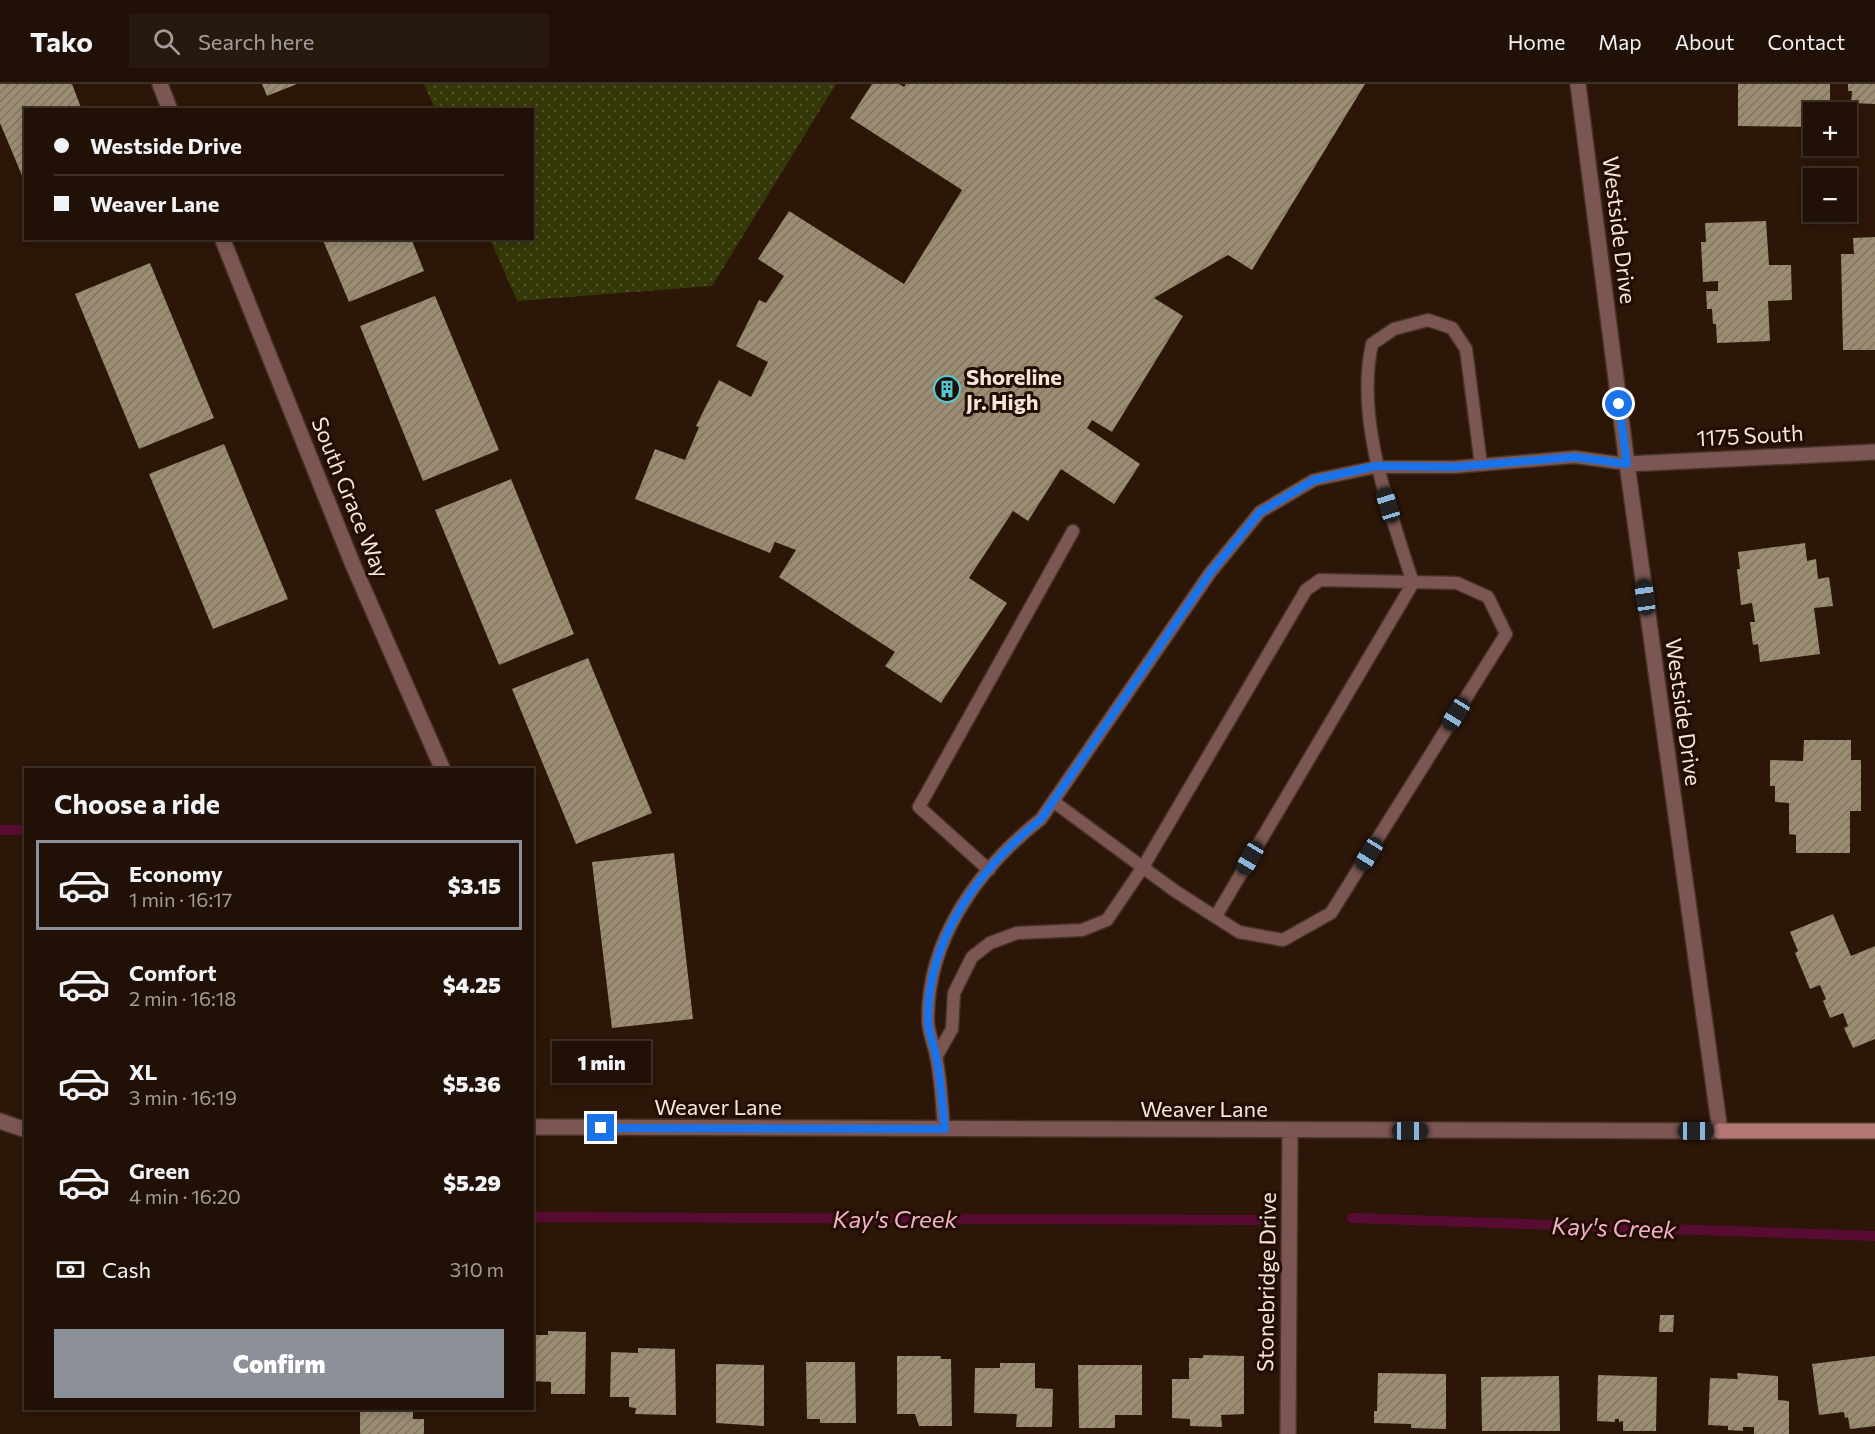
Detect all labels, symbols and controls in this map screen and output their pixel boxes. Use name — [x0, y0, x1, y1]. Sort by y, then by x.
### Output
search box — [129, 14, 549, 68]
text: Tako — [30, 24, 93, 58]
icon: search — [150, 25, 183, 58]
text: Search here — [198, 28, 314, 55]
text: Home — [1508, 29, 1565, 54]
text: Map — [1598, 29, 1642, 54]
text: About — [1675, 29, 1734, 54]
text: Contact — [1767, 29, 1845, 54]
map controls — [1803, 102, 1857, 222]
button: + — [1803, 102, 1857, 156]
text: Westside Drive — [90, 132, 242, 159]
street label: Westside Drive — [1598, 155, 1642, 305]
button: − — [1803, 168, 1857, 222]
text: Weaver Lane — [90, 190, 219, 217]
place label: Shoreline Jr. High — [966, 363, 1062, 415]
building icon: Shoreline Jr. High — [932, 374, 962, 404]
route start — [1605, 390, 1632, 417]
street label: South Grace Way — [306, 413, 396, 581]
street label: 1175 South — [1696, 419, 1804, 451]
car — [1374, 485, 1402, 525]
car — [1634, 578, 1656, 616]
street label: Westside Drive — [1660, 636, 1708, 788]
car — [1439, 694, 1473, 734]
text: Choose a ride — [54, 787, 220, 820]
car — [1352, 834, 1386, 874]
car — [1233, 838, 1267, 878]
icon: car — [57, 858, 111, 912]
text: Economy — [129, 860, 223, 887]
text: $3.15 — [448, 872, 501, 899]
text: 1 min · 16:17 — [129, 887, 232, 911]
icon: car — [57, 957, 111, 1011]
text: Comfort — [129, 959, 217, 986]
text: $4.25 — [443, 971, 501, 998]
text: 2 min · 16:18 — [129, 986, 236, 1010]
callout: 1 min — [552, 1041, 650, 1083]
text: 1 min — [577, 1050, 626, 1074]
icon: car — [57, 1056, 111, 1110]
text: XL — [129, 1058, 157, 1085]
text: $5.36 — [443, 1070, 501, 1097]
text: 3 min · 16:19 — [129, 1085, 237, 1109]
street label: Weaver Lane — [654, 1093, 782, 1120]
street label: Weaver Lane — [1140, 1095, 1268, 1122]
route end — [587, 1114, 614, 1141]
car — [1392, 1122, 1428, 1140]
car — [1678, 1122, 1714, 1140]
icon: car — [57, 1155, 111, 1209]
text: Green — [129, 1157, 190, 1184]
text: $5.29 — [443, 1169, 501, 1196]
text: 4 min · 16:20 — [129, 1184, 241, 1208]
street label: Stonebridge Drive — [1251, 1192, 1281, 1372]
water label: Kay's Creek — [833, 1204, 958, 1233]
water label: Kay's Creek — [1551, 1210, 1678, 1244]
icon: cash — [54, 1253, 87, 1286]
text: Cash — [102, 1256, 151, 1283]
text: 310 m — [450, 1257, 504, 1281]
button: Confirm — [54, 1329, 504, 1398]

